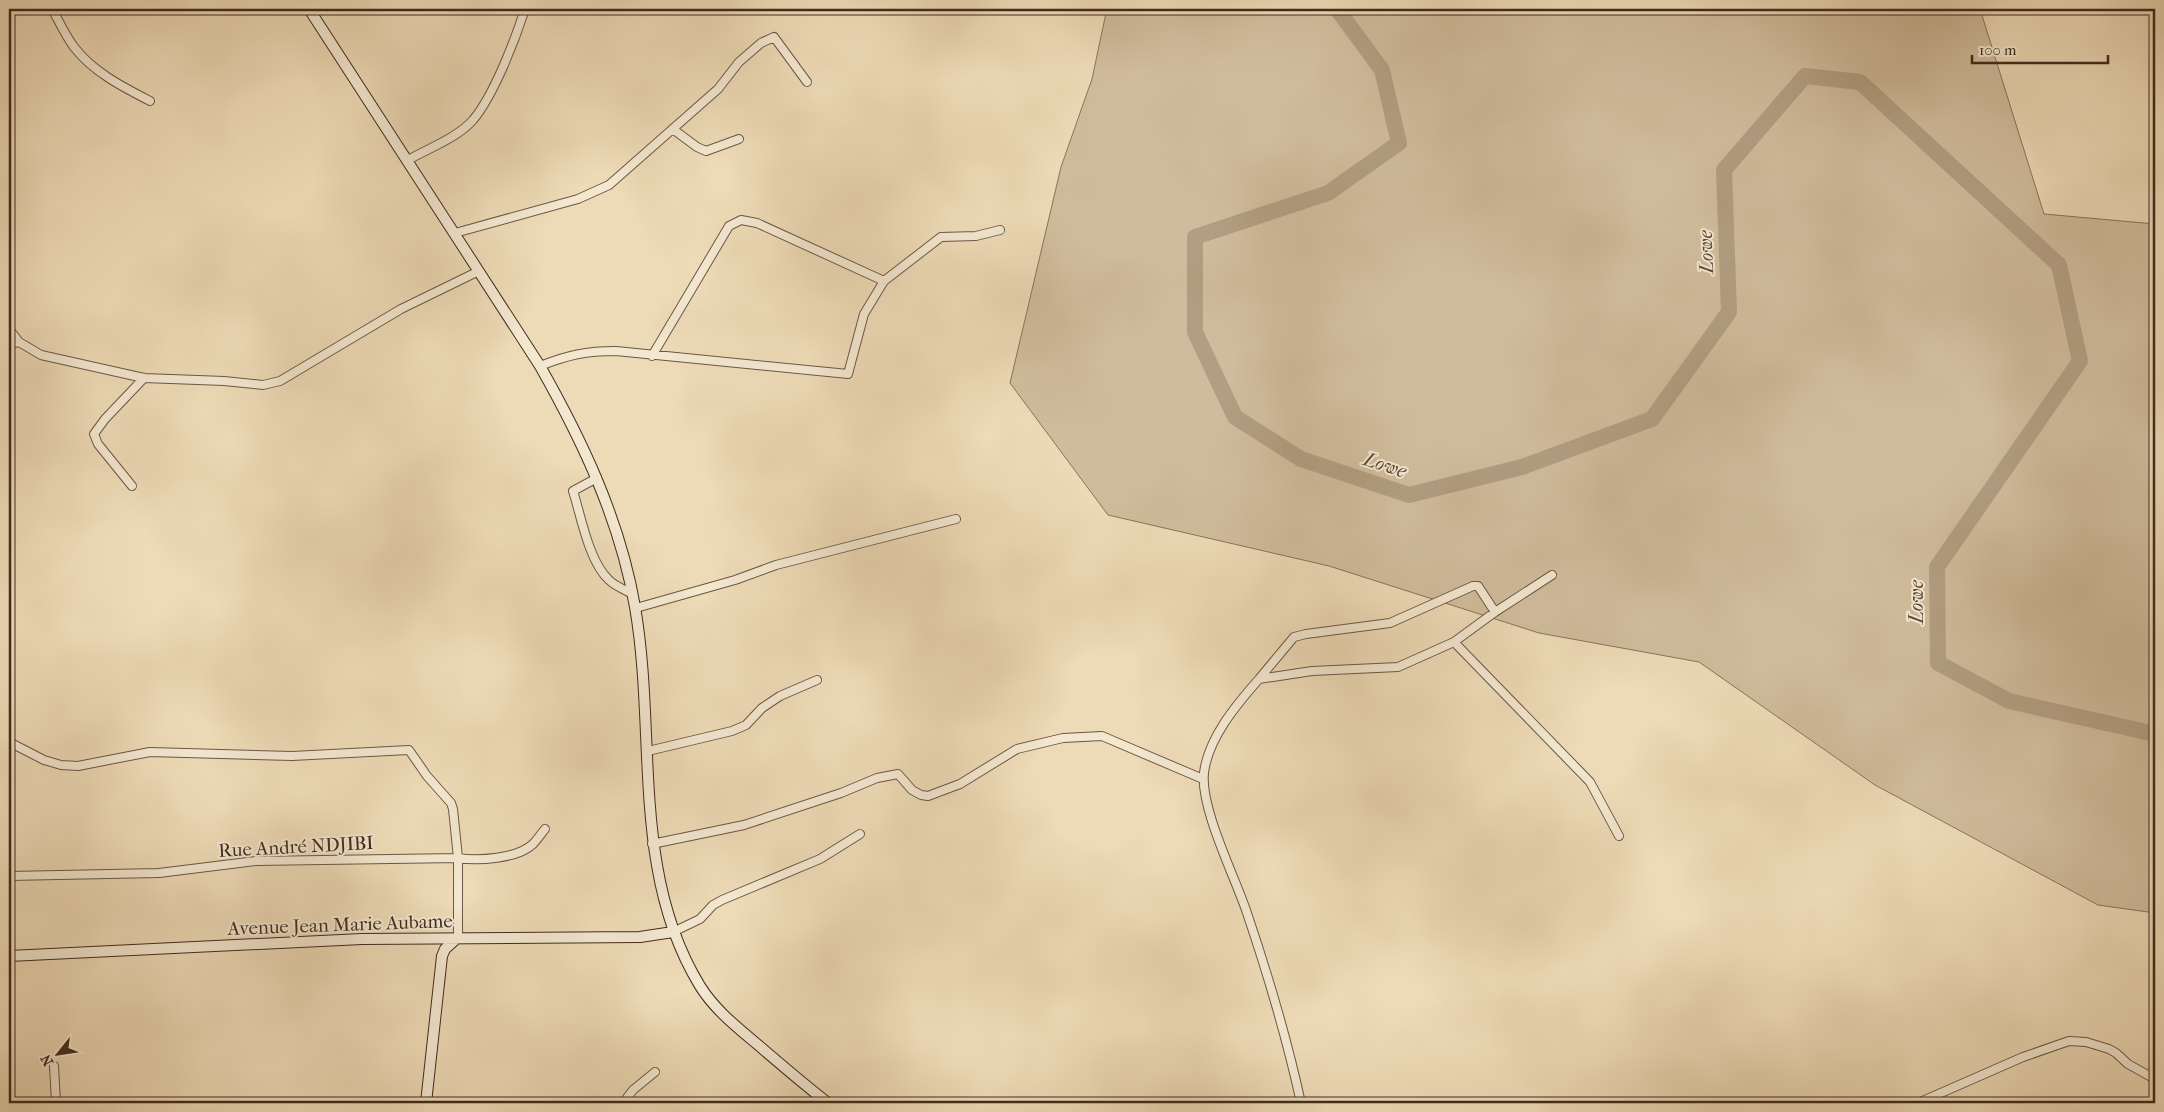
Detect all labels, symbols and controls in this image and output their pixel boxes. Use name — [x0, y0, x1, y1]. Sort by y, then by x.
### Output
scale bar — [1972, 32, 2108, 64]
text: 100 m — [1979, 41, 2017, 59]
water label: Lowe — [1694, 229, 1718, 276]
water label: Lowe — [1359, 447, 1410, 483]
water label: Lowe — [1905, 579, 1928, 626]
street label: Rue André NDJIBI — [218, 832, 374, 862]
street label: Avenue Jean Marie Aubame — [226, 910, 453, 940]
north arrow — [32, 1030, 82, 1080]
text: N — [37, 1051, 57, 1069]

